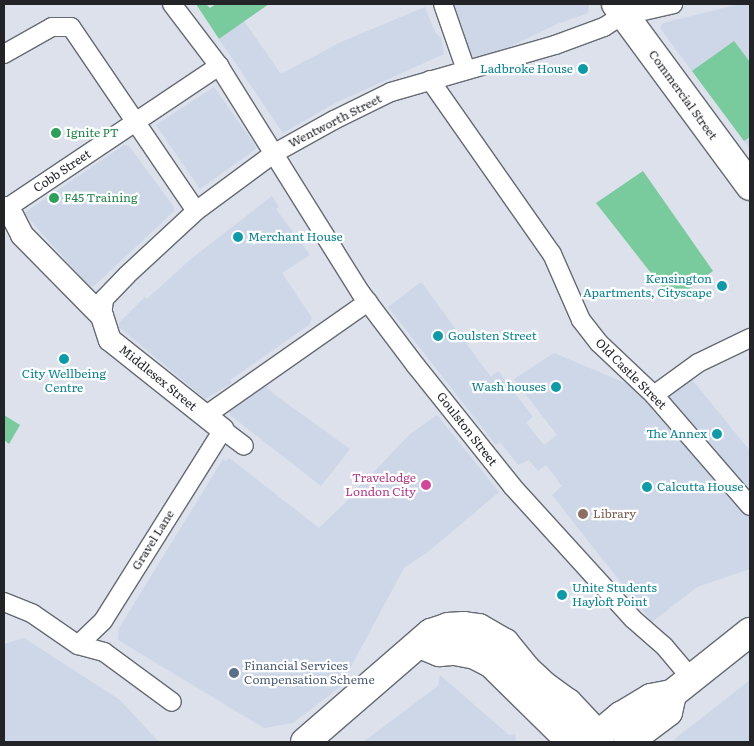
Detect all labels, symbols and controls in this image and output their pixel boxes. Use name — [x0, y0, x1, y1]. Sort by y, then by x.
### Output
street label: Commercial Street — [646, 47, 720, 143]
place label: Ladbroke House — [480, 62, 573, 76]
marker: Ladbroke House — [577, 63, 589, 75]
street label: Wentworth Street — [286, 91, 384, 151]
place label: Ignite PT — [66, 126, 119, 140]
marker: Ignite PT — [50, 127, 62, 139]
street label: Cobb Street — [31, 147, 93, 195]
place label: F45 Training — [64, 191, 138, 205]
marker: F45 Training — [48, 192, 60, 204]
place label: Merchant House — [248, 230, 343, 244]
marker: Merchant House — [232, 231, 244, 243]
place label: Kensington Apartments, Cityscape — [583, 272, 712, 300]
marker: Kensington Apartments, Cityscape — [716, 280, 728, 292]
place label: Goulsten Street — [448, 329, 536, 343]
marker: Goulsten Street — [432, 330, 444, 342]
street label: Old Castle Street — [593, 336, 669, 412]
street label: Middlesex Street — [116, 342, 200, 414]
marker: City Wellbeing Centre — [58, 353, 70, 365]
place label: City Wellbeing Centre — [22, 367, 106, 395]
place label: Wash houses — [472, 380, 546, 394]
marker: Wash houses — [550, 381, 562, 393]
street label: Goulston Street — [434, 389, 500, 469]
place label: The Annex — [646, 427, 707, 441]
marker: The Annex — [711, 428, 723, 440]
place label: Travelodge London City — [345, 471, 416, 499]
marker: Travelodge London City — [420, 479, 432, 491]
place label: Calcutta House — [657, 480, 744, 494]
marker: Calcutta House — [641, 481, 653, 493]
street label: Gravel Lane — [129, 507, 177, 573]
place label: Library — [593, 507, 636, 521]
marker: Library — [577, 508, 589, 520]
place label: Unite Students Hayloft Point — [572, 581, 657, 609]
marker: Unite Students Hayloft Point — [556, 589, 568, 601]
place label: Financial Services Compensation Scheme — [244, 659, 375, 687]
marker: Financial Services Compensation Scheme — [228, 667, 240, 679]

